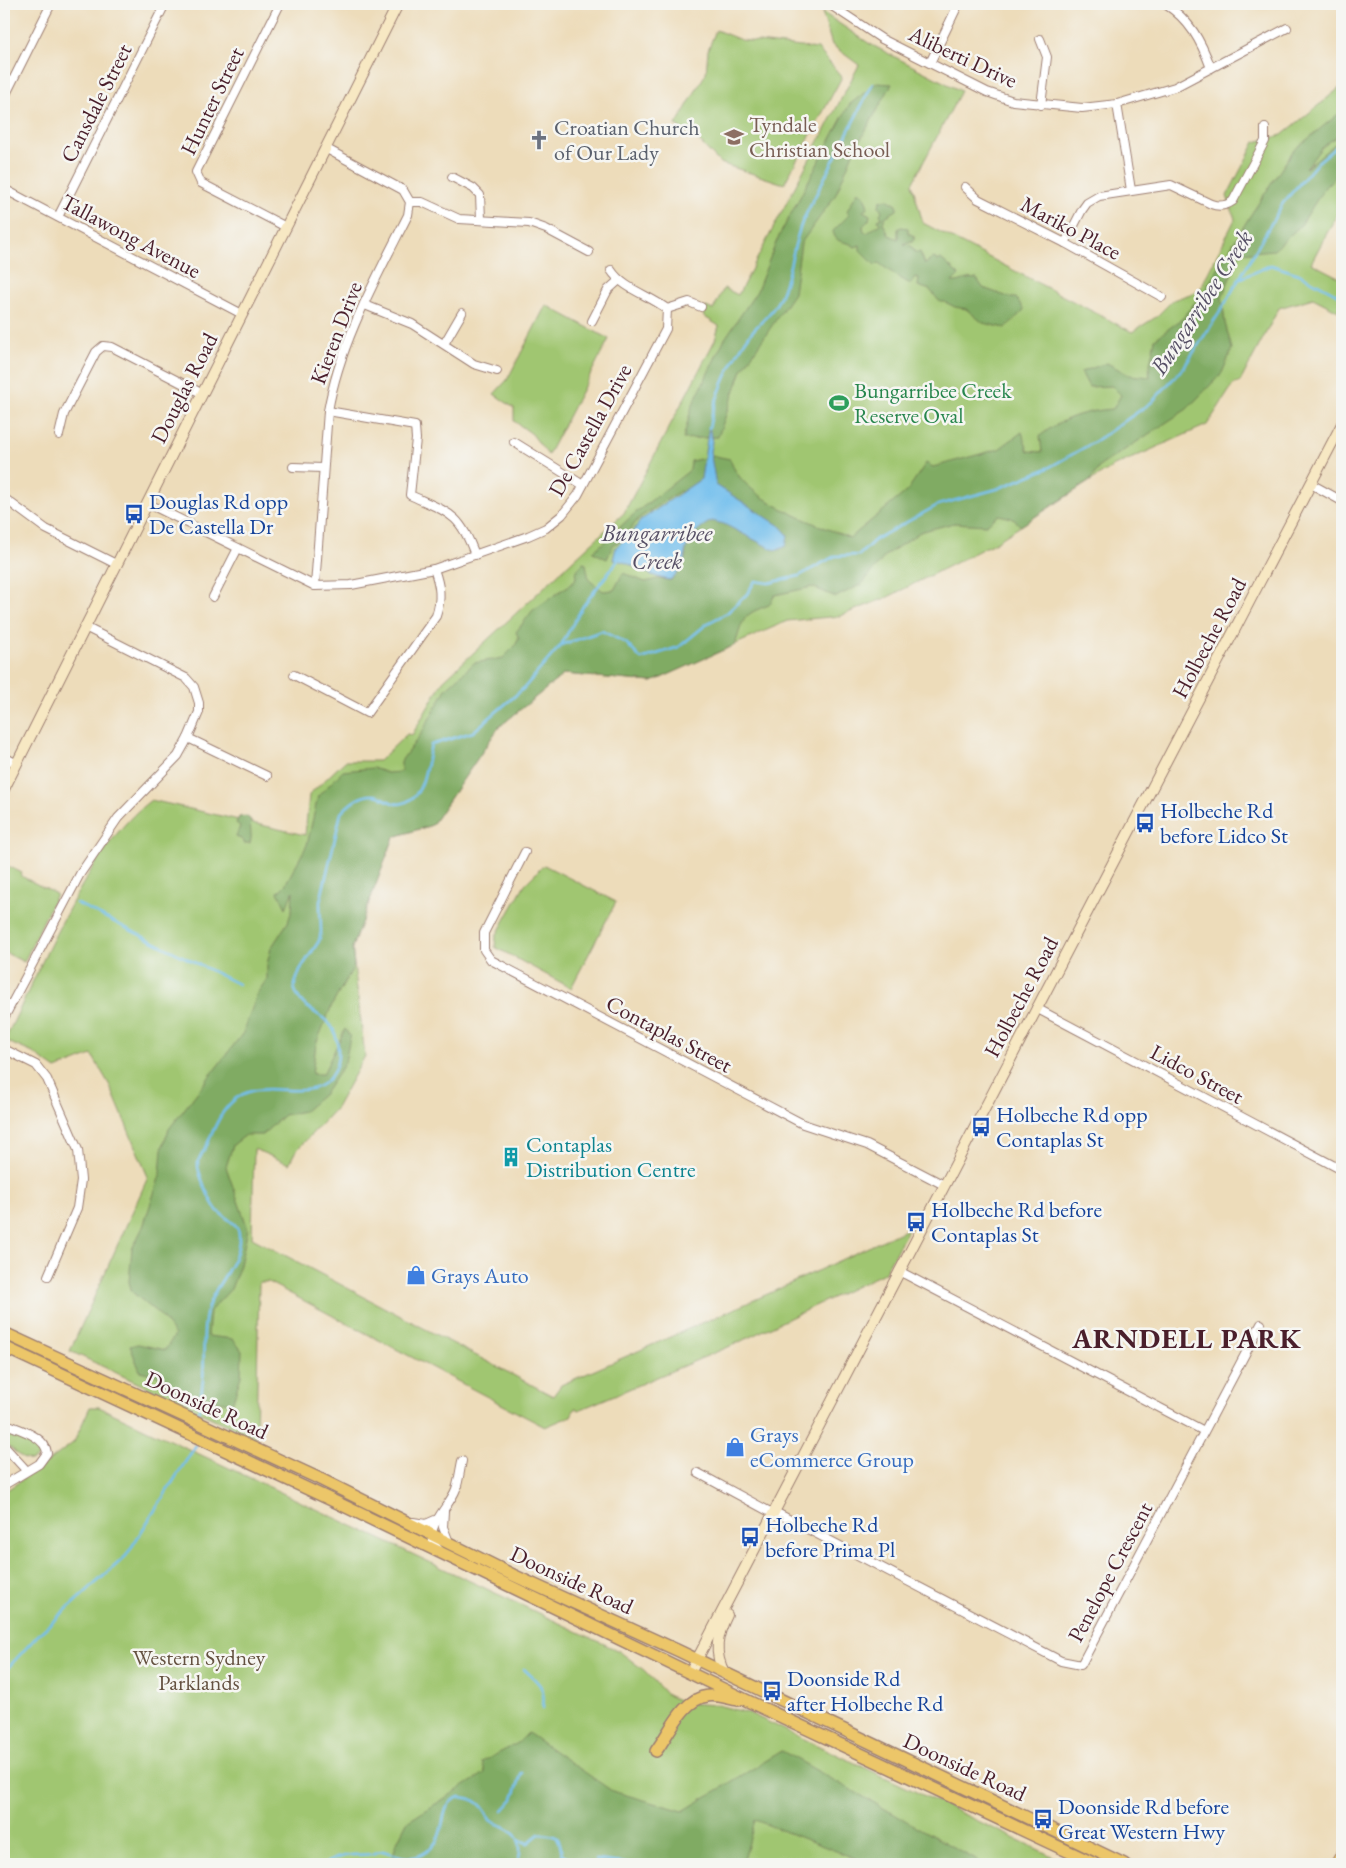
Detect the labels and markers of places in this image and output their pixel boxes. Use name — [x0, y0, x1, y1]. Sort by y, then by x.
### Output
place label: Tyndale Christian School — [749, 110, 890, 164]
place label: Croatian Church of Our Lady — [554, 113, 699, 167]
school or university icon: Tyndale Christian School — [723, 126, 745, 148]
church icon: Croatian Church of Our Lady — [528, 129, 550, 151]
place label: Bungarribee Creek Reserve Oval — [854, 376, 1012, 430]
sports icon: Bungarribee Creek Reserve Oval — [828, 392, 850, 414]
place label: Douglas Rd opp De Castella Dr — [149, 487, 288, 541]
bus stop icon: Douglas Rd opp De Castella Dr — [123, 503, 145, 525]
place label: Holbeche Rd before Lidco St — [1160, 796, 1288, 850]
bus stop icon: Holbeche Rd before Lidco St — [1134, 812, 1156, 834]
place label: Holbeche Rd opp Contaplas St — [996, 1100, 1148, 1154]
bus stop icon: Holbeche Rd opp Contaplas St — [970, 1116, 992, 1138]
place label: Contaplas Distribution Centre — [526, 1130, 696, 1184]
building icon: Contaplas Distribution Centre — [500, 1146, 522, 1168]
place label: Holbeche Rd before Contaplas St — [931, 1195, 1102, 1249]
bus stop icon: Holbeche Rd before Contaplas St — [905, 1211, 927, 1233]
place label: Grays Auto — [431, 1261, 529, 1290]
shop icon: Grays Auto — [405, 1264, 427, 1286]
place label: Grays eCommerce Group — [750, 1420, 914, 1474]
shop icon: Grays eCommerce Group — [724, 1436, 746, 1458]
place label: Holbeche Rd before Prima Pl — [765, 1510, 895, 1564]
bus stop icon: Holbeche Rd before Prima Pl — [739, 1526, 761, 1548]
place label: Doonside Rd after Holbeche Rd — [787, 1664, 944, 1718]
bus stop icon: Doonside Rd after Holbeche Rd — [761, 1680, 783, 1702]
place label: Doonside Rd before Great Western Hwy — [1058, 1792, 1229, 1846]
bus stop icon: Doonside Rd before Great Western Hwy — [1032, 1808, 1054, 1830]

